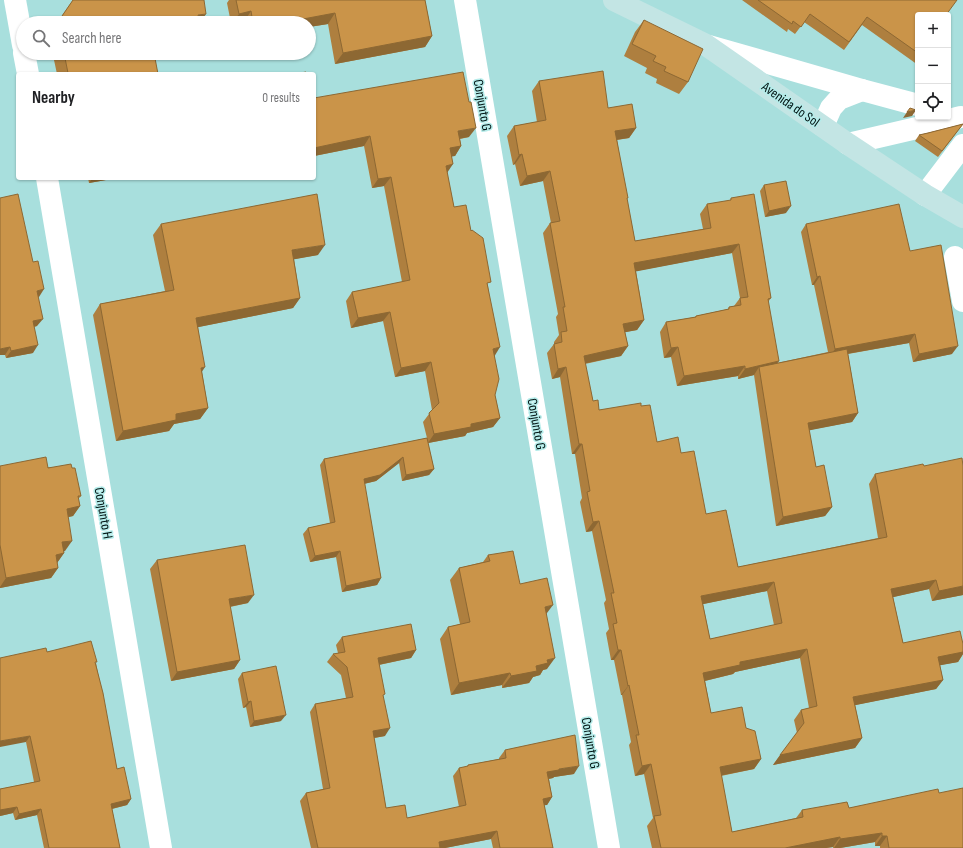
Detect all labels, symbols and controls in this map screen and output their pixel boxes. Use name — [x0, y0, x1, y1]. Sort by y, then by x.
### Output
map controls — [915, 12, 951, 120]
button: + — [915, 12, 951, 48]
search box — [16, 16, 316, 60]
icon: search — [30, 27, 52, 49]
text: Search here — [62, 29, 122, 48]
button: − — [915, 48, 951, 84]
street label: Conjunto G — [470, 78, 495, 132]
street label: Avenida do Sol — [758, 78, 823, 131]
button: locate — [915, 84, 951, 120]
text: Nearby — [32, 88, 75, 108]
text: 0 results — [262, 90, 300, 106]
street label: Conjunto G — [524, 397, 549, 451]
street label: Conjunto H — [91, 486, 116, 540]
street label: Conjunto G — [578, 716, 603, 770]

